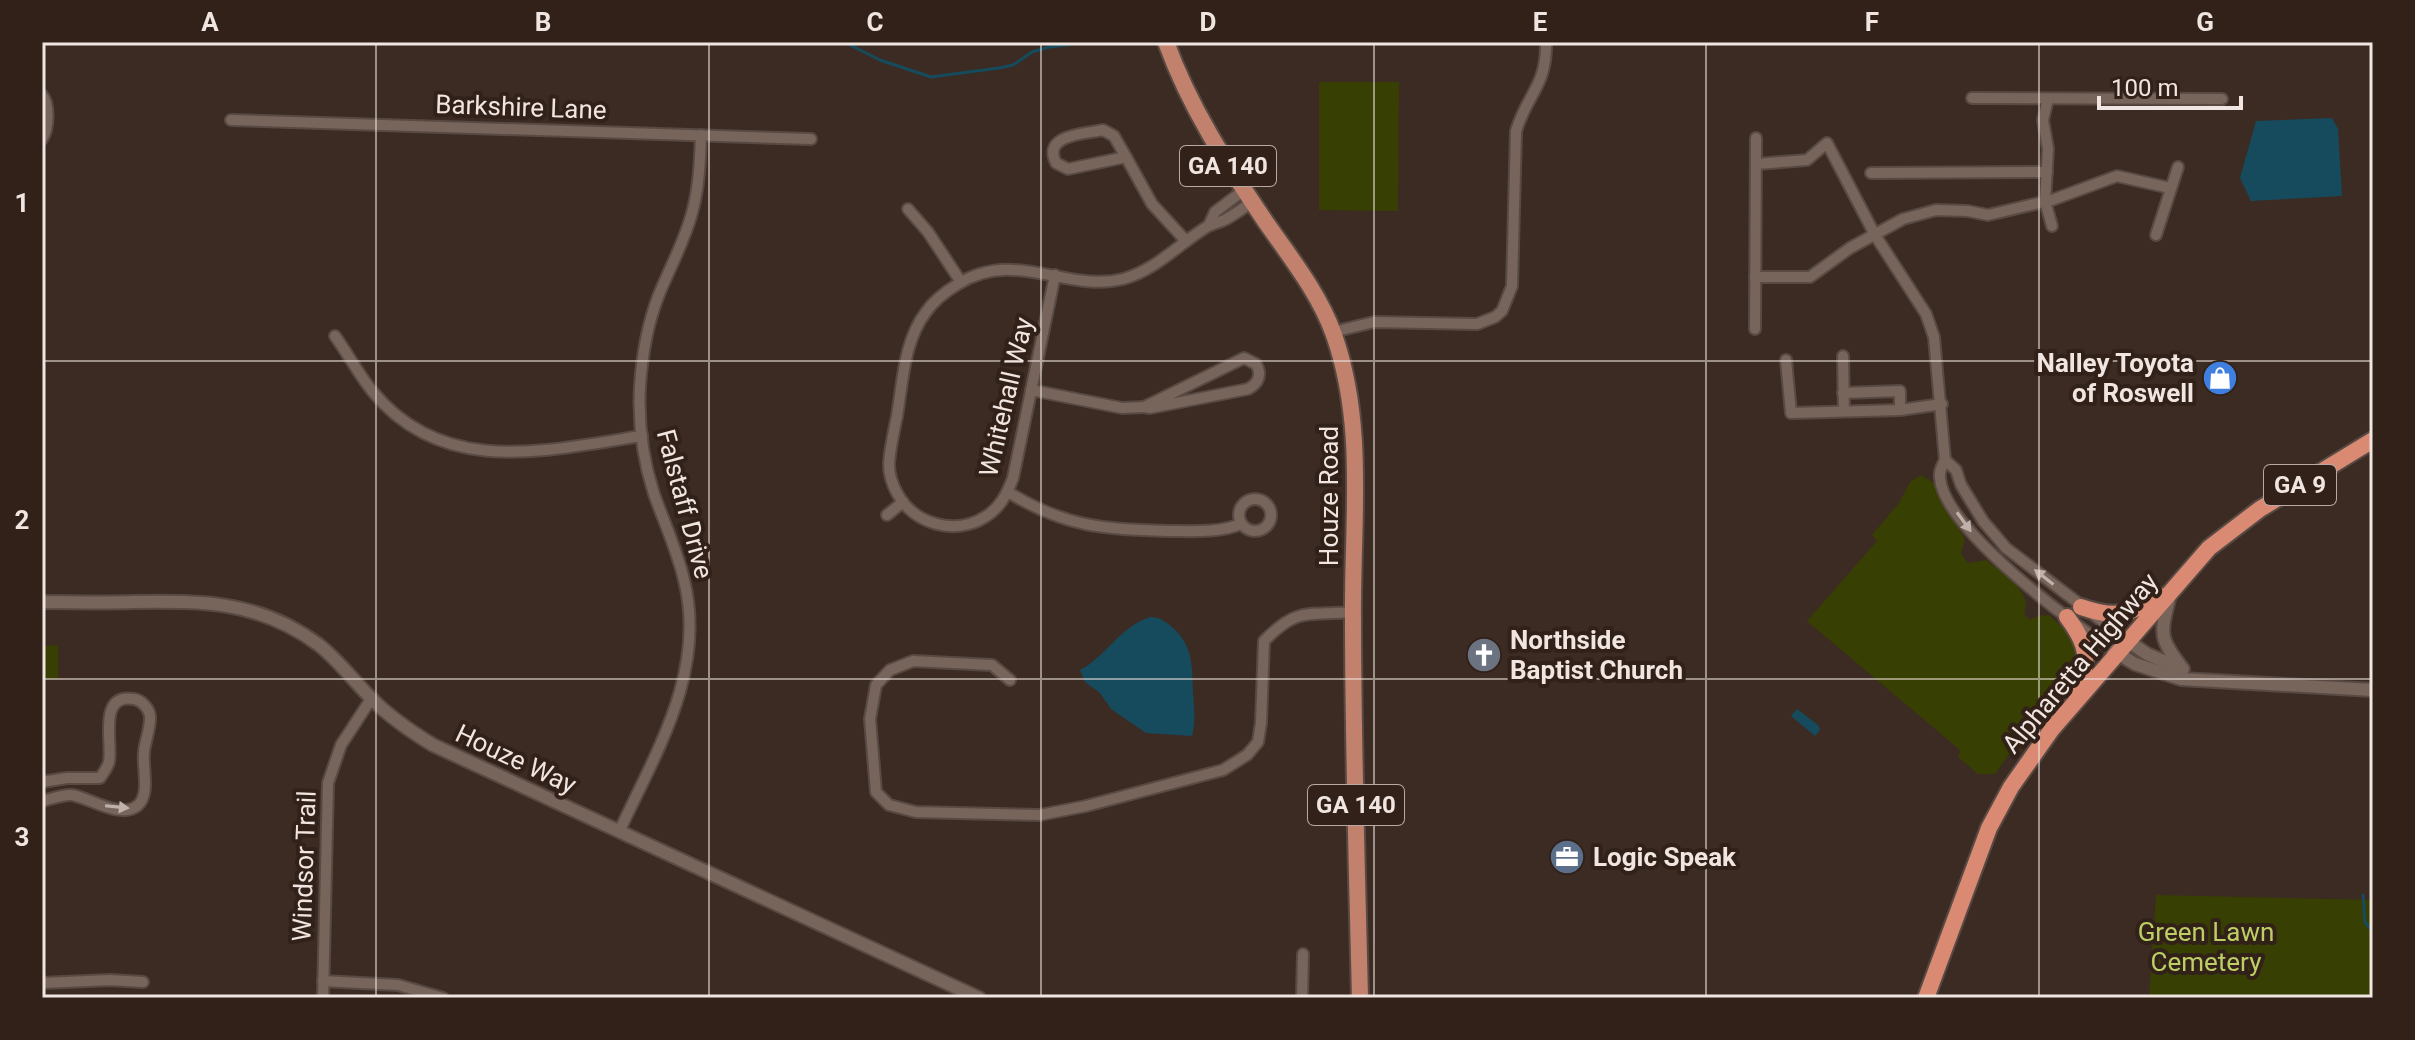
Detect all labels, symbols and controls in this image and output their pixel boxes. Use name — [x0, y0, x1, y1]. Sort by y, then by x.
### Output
text: A — [201, 7, 219, 37]
text: B — [535, 7, 551, 37]
text: C — [866, 7, 884, 37]
text: D — [1200, 7, 1216, 37]
text: E — [1533, 7, 1548, 37]
text: F — [1865, 7, 1879, 37]
text: G — [2196, 7, 2214, 37]
scale bar — [2099, 60, 2241, 110]
text: 100 m — [2111, 74, 2178, 102]
street label: Barkshire Lane — [435, 89, 607, 125]
road number: GA 140 — [1180, 146, 1276, 186]
text: 1 — [15, 188, 29, 218]
street label: Whitehall Way — [973, 314, 1039, 480]
place label: Nalley Toyota of Roswell — [2037, 348, 2194, 408]
shop icon: Nalley Toyota of Roswell — [2201, 359, 2239, 397]
street label: Falstaff Drive — [651, 426, 719, 582]
street label: Houze Road — [1314, 426, 1344, 566]
road number: GA 9 — [2264, 465, 2336, 505]
text: 2 — [15, 505, 29, 535]
one-way arrow — [1956, 511, 1971, 532]
street label: Alpharetta Highway — [1996, 567, 2164, 759]
one-way arrow — [2033, 569, 2054, 585]
place label: Northside Baptist Church — [1510, 625, 1683, 685]
church icon: Northside Baptist Church — [1465, 636, 1503, 674]
street label: Houze Way — [451, 718, 581, 800]
road number: GA 140 — [1308, 785, 1404, 825]
street label: Windsor Trail — [286, 790, 322, 942]
one-way arrow — [105, 801, 130, 814]
text: 3 — [15, 822, 29, 852]
office icon: Logic Speak — [1548, 838, 1586, 876]
place label: Logic Speak — [1593, 842, 1737, 872]
park label: Green Lawn Cemetery — [2138, 917, 2274, 977]

